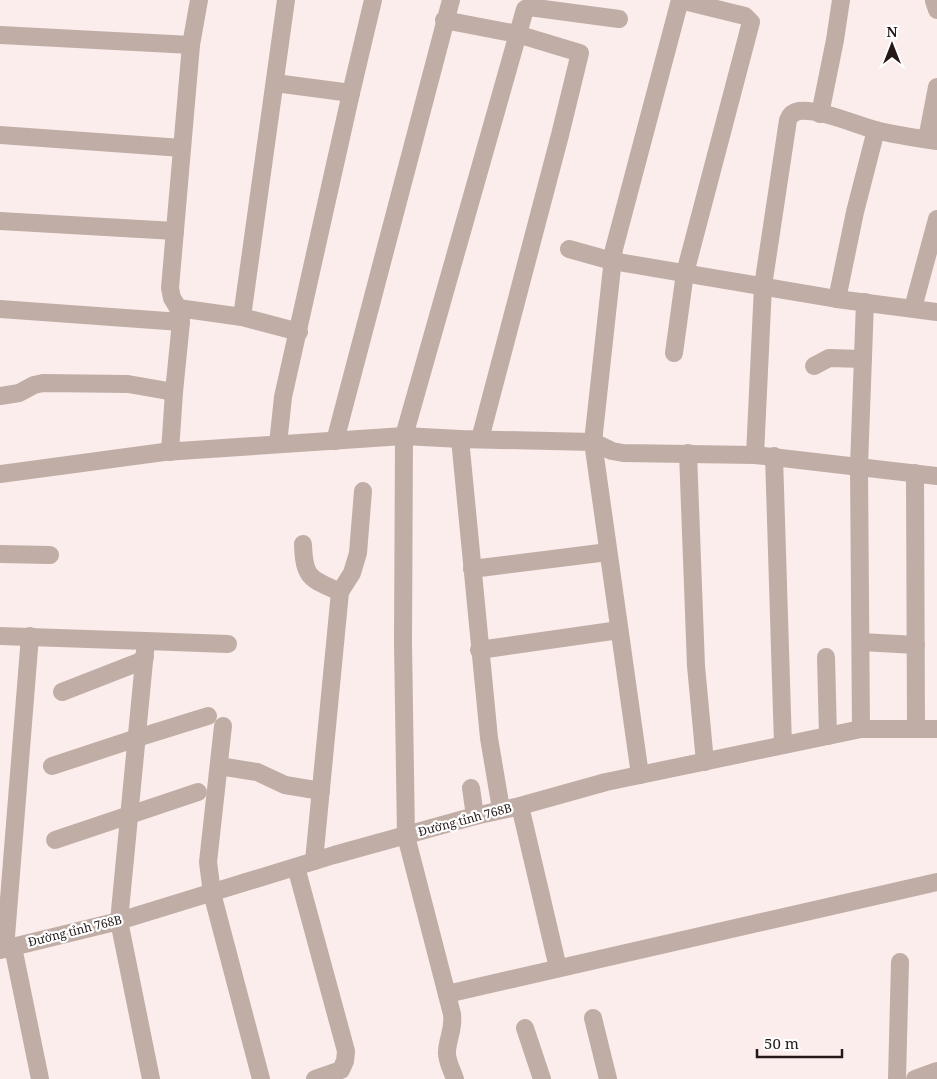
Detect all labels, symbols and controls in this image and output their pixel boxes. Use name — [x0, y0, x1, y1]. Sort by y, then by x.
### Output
north arrow — [867, 20, 917, 70]
text: N — [886, 22, 898, 41]
street label: Đường tỉnh 768B — [416, 799, 514, 840]
street label: Đường tỉnh 768B — [26, 911, 124, 950]
scale bar — [757, 1026, 842, 1058]
text: 50 m — [764, 1033, 799, 1053]

